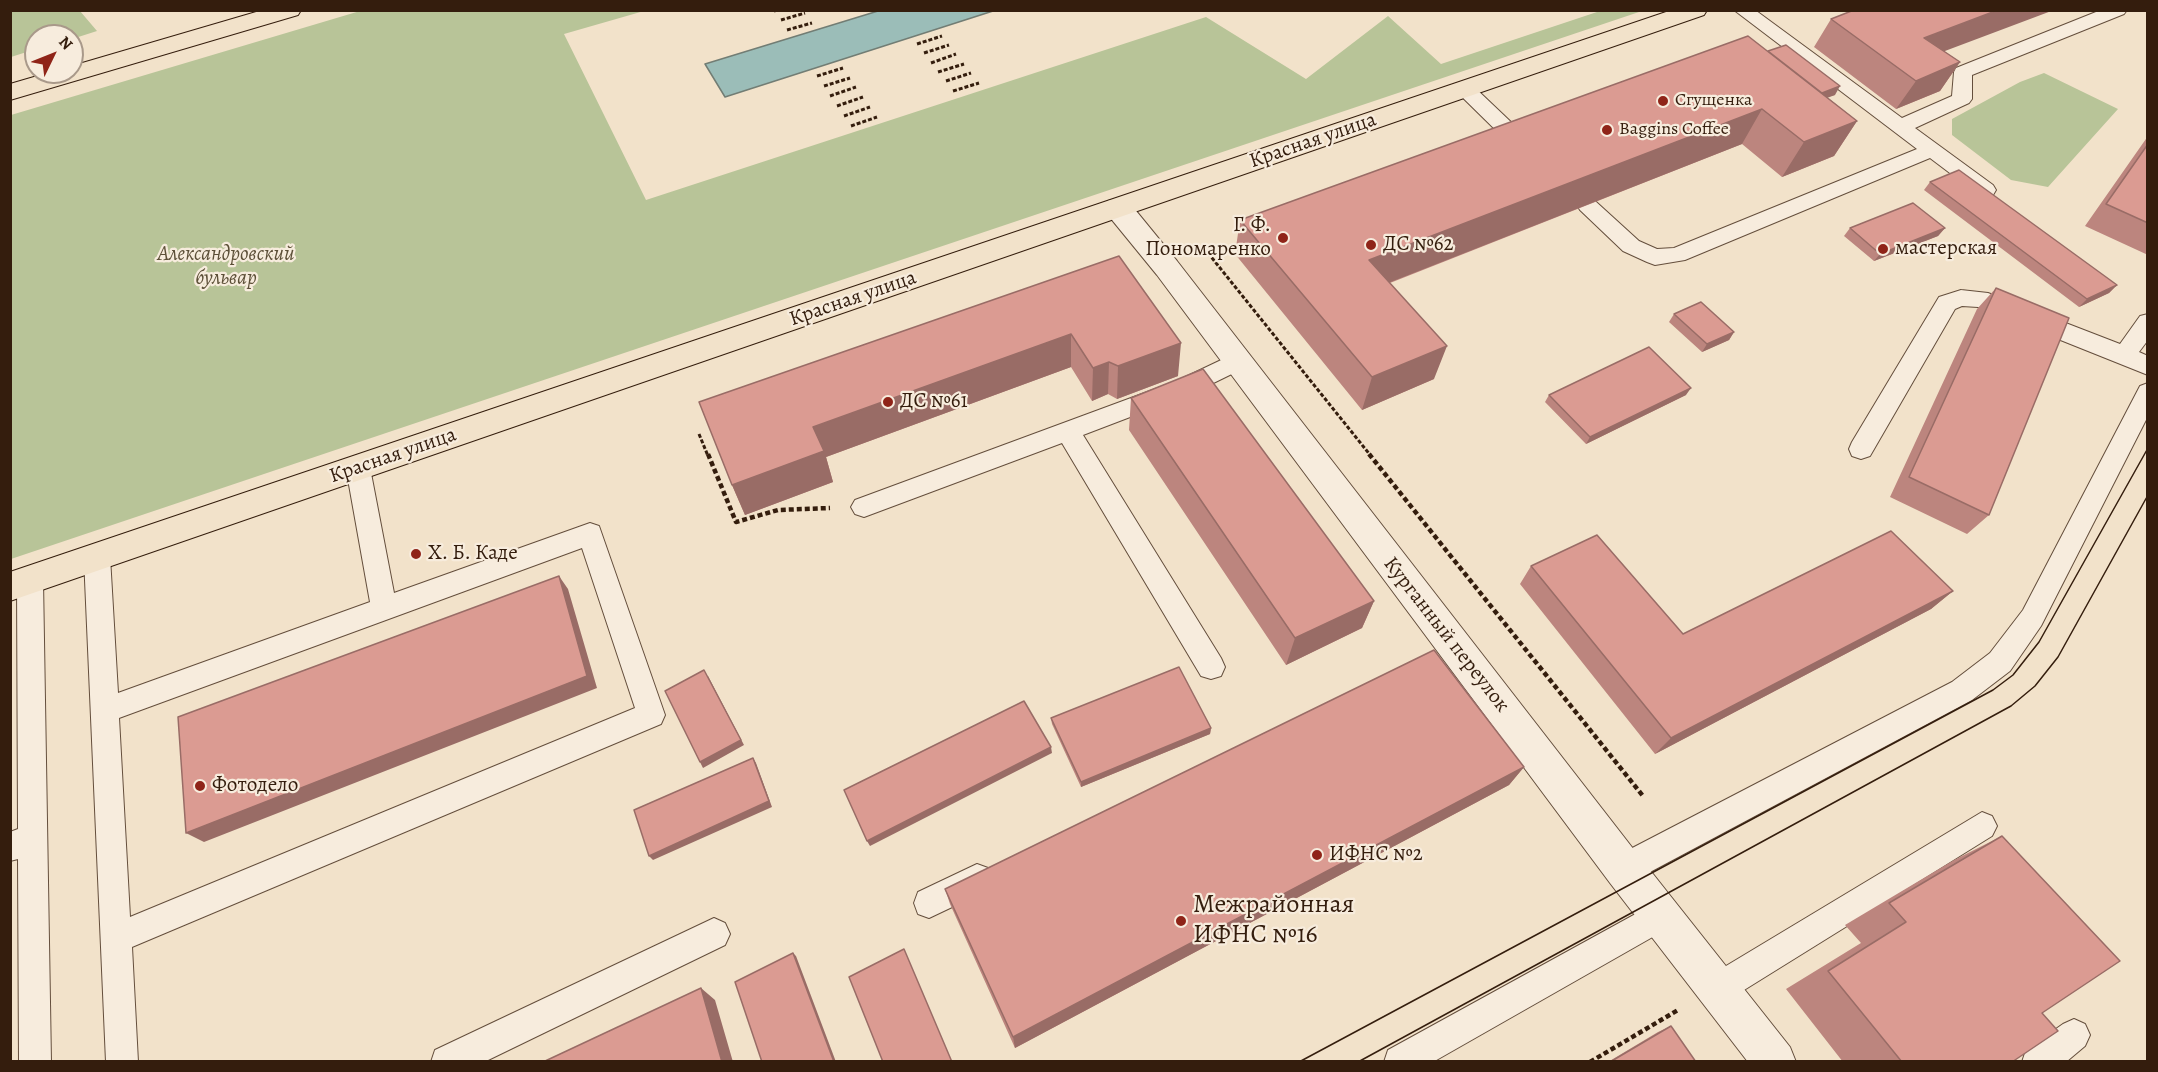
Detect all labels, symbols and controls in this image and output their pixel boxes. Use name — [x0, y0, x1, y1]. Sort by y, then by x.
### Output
north arrow — [24, 24, 84, 84]
text: N — [54, 31, 78, 55]
place label: Сгущенка — [1675, 90, 1752, 112]
marker: Сгущенка — [1656, 94, 1670, 108]
street label: Красная улица — [1246, 107, 1380, 175]
place label: Baggins Coffee — [1619, 119, 1729, 141]
marker: Baggins Coffee — [1600, 123, 1614, 137]
place label: Г. Ф. Пономаренко — [1145, 213, 1271, 263]
marker: Г. Ф. Пономаренко — [1276, 231, 1290, 245]
place label: ДС №62 — [1383, 232, 1453, 258]
place label: мастерская — [1895, 236, 1997, 262]
marker: ДС №62 — [1364, 238, 1378, 252]
park label: Александровский бульвар — [158, 242, 294, 292]
marker: мастерская — [1876, 242, 1890, 256]
street label: Красная улица — [786, 265, 920, 333]
place label: ДС №61 — [900, 389, 968, 415]
marker: ДС №61 — [881, 395, 895, 409]
street label: Красная улица — [326, 422, 460, 490]
place label: Х. Б. Каде — [428, 541, 518, 567]
marker: Х. Б. Каде — [409, 547, 423, 561]
street label: Курганный переулок — [1377, 552, 1515, 718]
place label: Фотодело — [212, 773, 298, 799]
marker: Фотодело — [193, 779, 207, 793]
place label: ИФНС №2 — [1329, 842, 1423, 868]
marker: ИФНС №2 — [1310, 848, 1324, 862]
place label: Межрайонная ИФНС №16 — [1193, 890, 1354, 952]
marker: Межрайонная ИФНС №16 — [1174, 914, 1188, 928]

